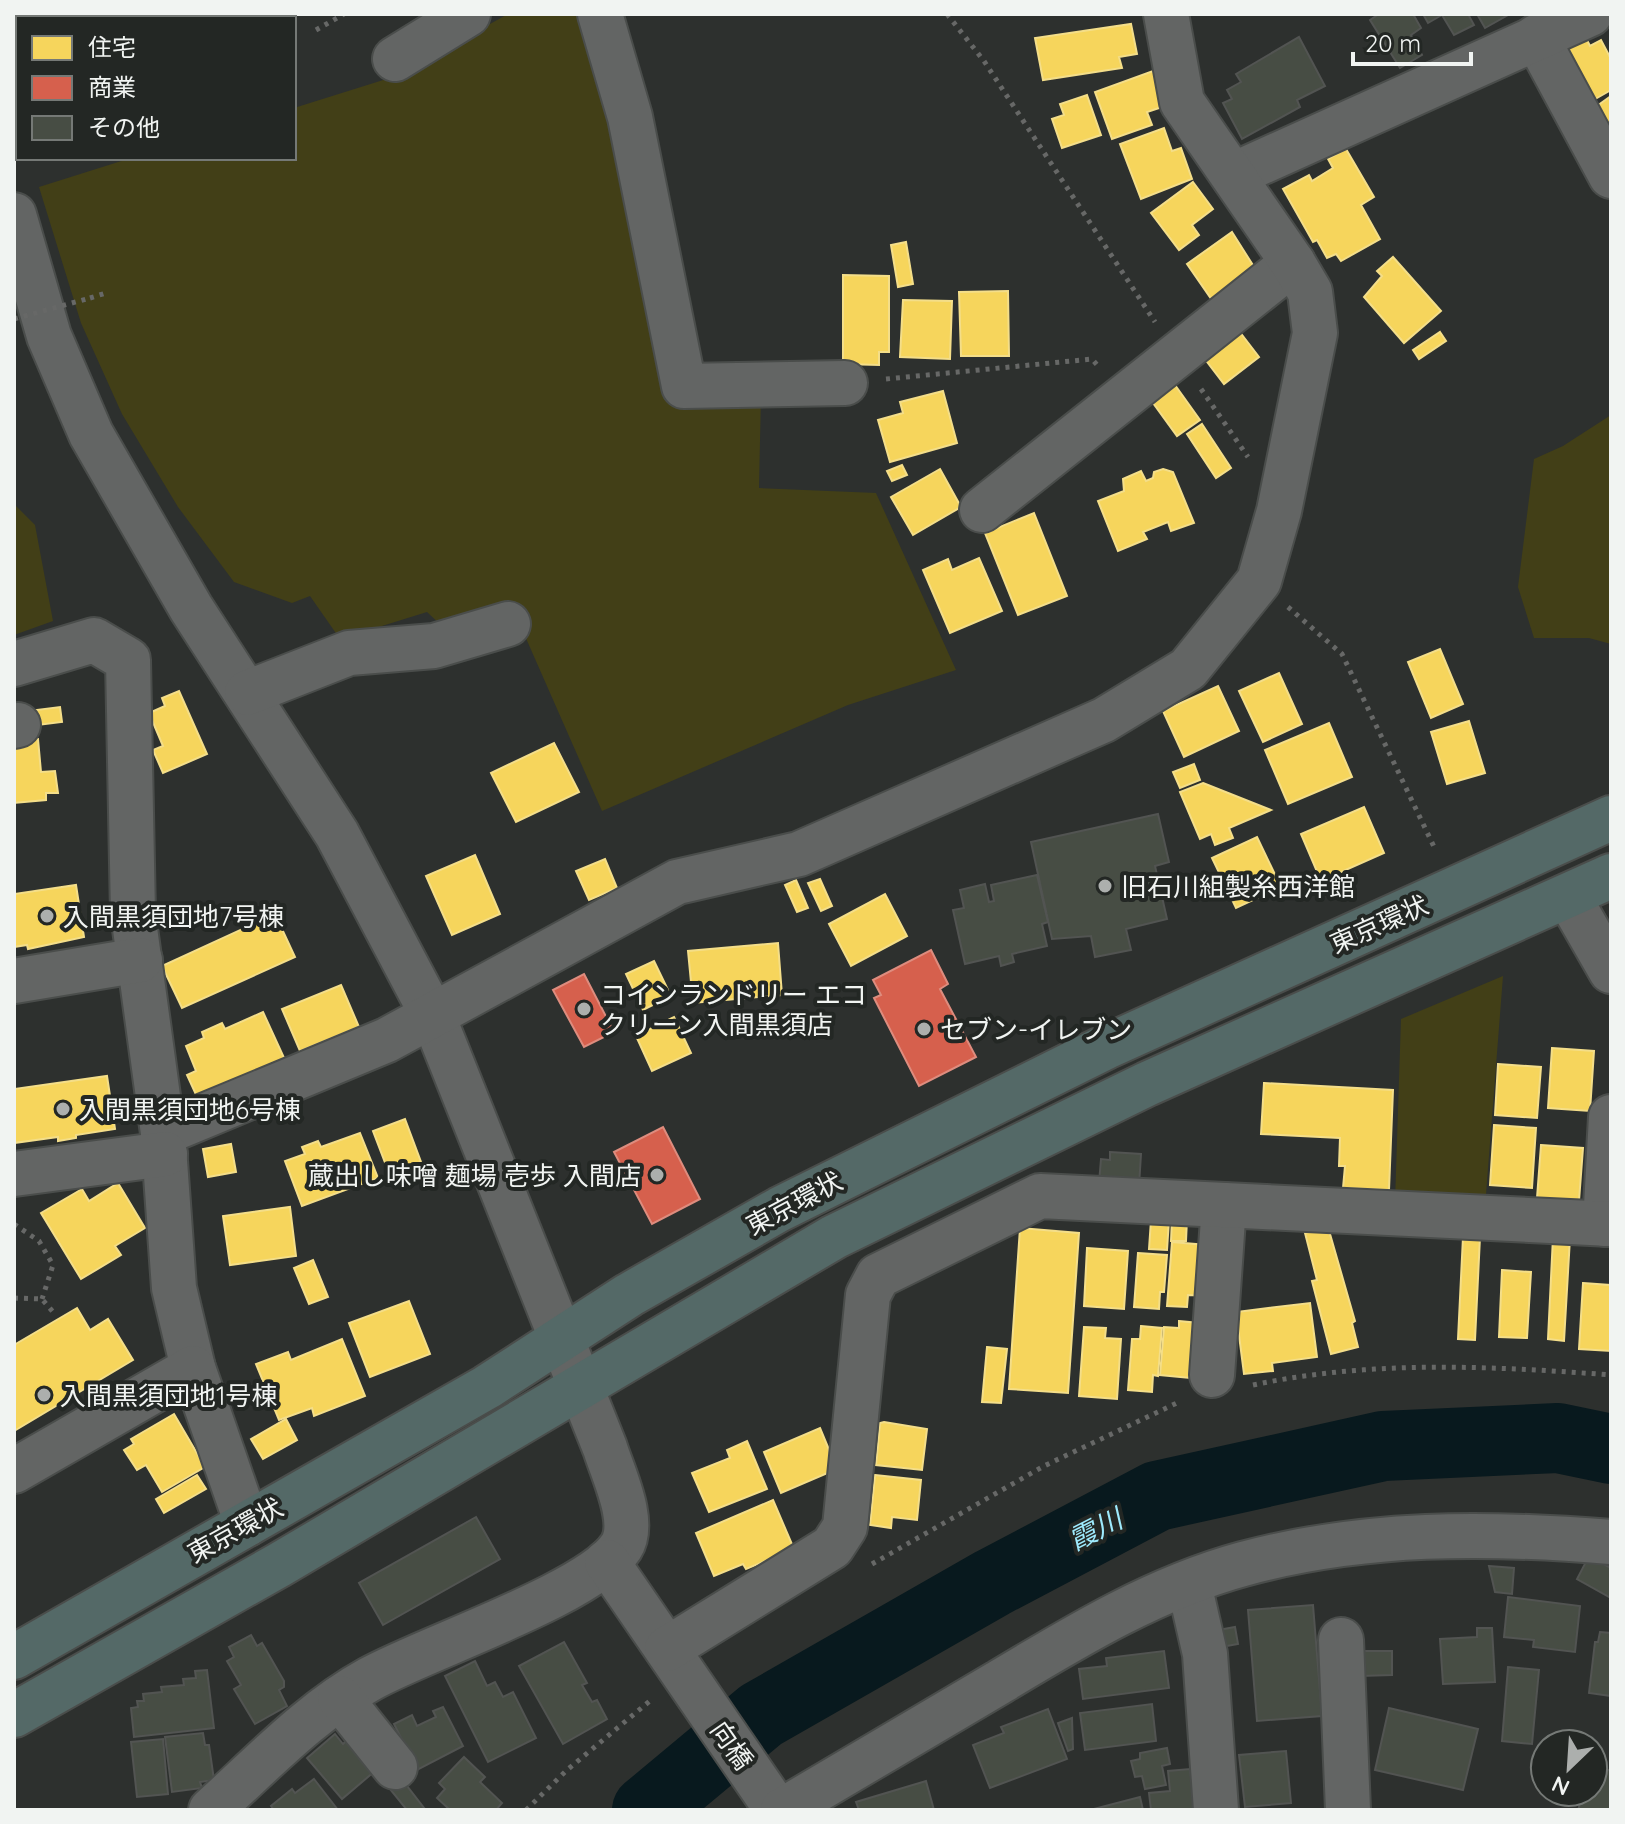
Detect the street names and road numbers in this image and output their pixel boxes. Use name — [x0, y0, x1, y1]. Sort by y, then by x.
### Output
street label: 東京環状 — [1325, 888, 1433, 960]
street label: 東京環状 — [740, 1164, 848, 1242]
street label: 東京環状 — [182, 1490, 288, 1570]
street label: 向橋 — [704, 1714, 760, 1776]

